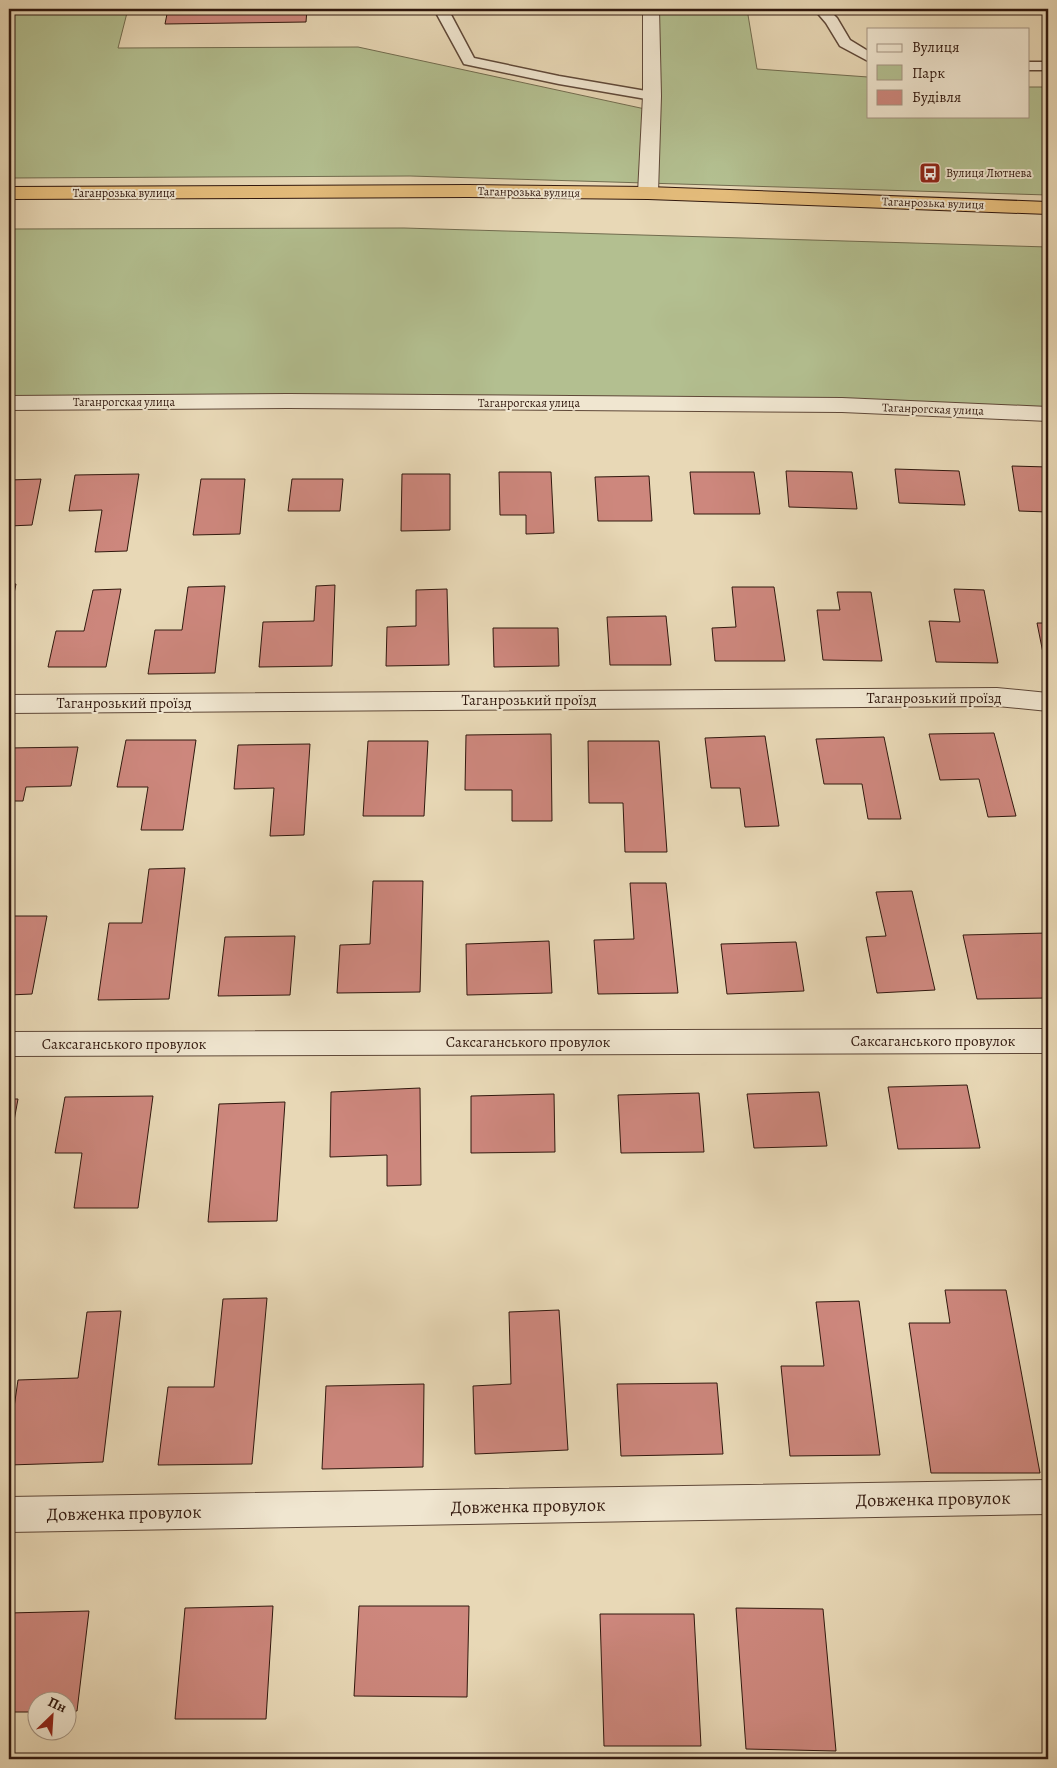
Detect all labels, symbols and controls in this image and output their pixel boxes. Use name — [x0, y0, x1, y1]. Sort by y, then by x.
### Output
legend — [867, 28, 1030, 118]
text: Вулиця — [912, 37, 959, 57]
text: Парк — [912, 63, 945, 83]
text: Будівля — [912, 87, 961, 107]
bus stop icon: Вулиця Лютнева — [918, 161, 942, 185]
place label: Вулиця Лютнева — [946, 165, 1032, 181]
street label: Таганрозька вулиця — [478, 183, 580, 201]
street label: Таганрозька вулиця — [73, 185, 175, 201]
street label: Таганрозька вулиця — [882, 193, 985, 213]
street label: Таганрогская улица — [73, 394, 175, 410]
street label: Таганрогская улица — [478, 395, 580, 411]
street label: Таганрогская улица — [882, 399, 985, 419]
street label: Таганрозький проїзд — [866, 688, 1002, 708]
street label: Таганрозький проїзд — [461, 690, 597, 710]
street label: Таганрозький проїзд — [56, 693, 192, 713]
street label: Саксаганського провулок — [851, 1031, 1016, 1051]
street label: Саксаганського провулок — [446, 1032, 611, 1052]
street label: Саксаганського провулок — [42, 1034, 207, 1054]
street label: Довженка провулок — [855, 1486, 1011, 1512]
street label: Довженка провулок — [450, 1493, 606, 1519]
street label: Довженка провулок — [46, 1500, 202, 1526]
north arrow — [28, 1690, 78, 1740]
text: Пн — [45, 1692, 70, 1717]

